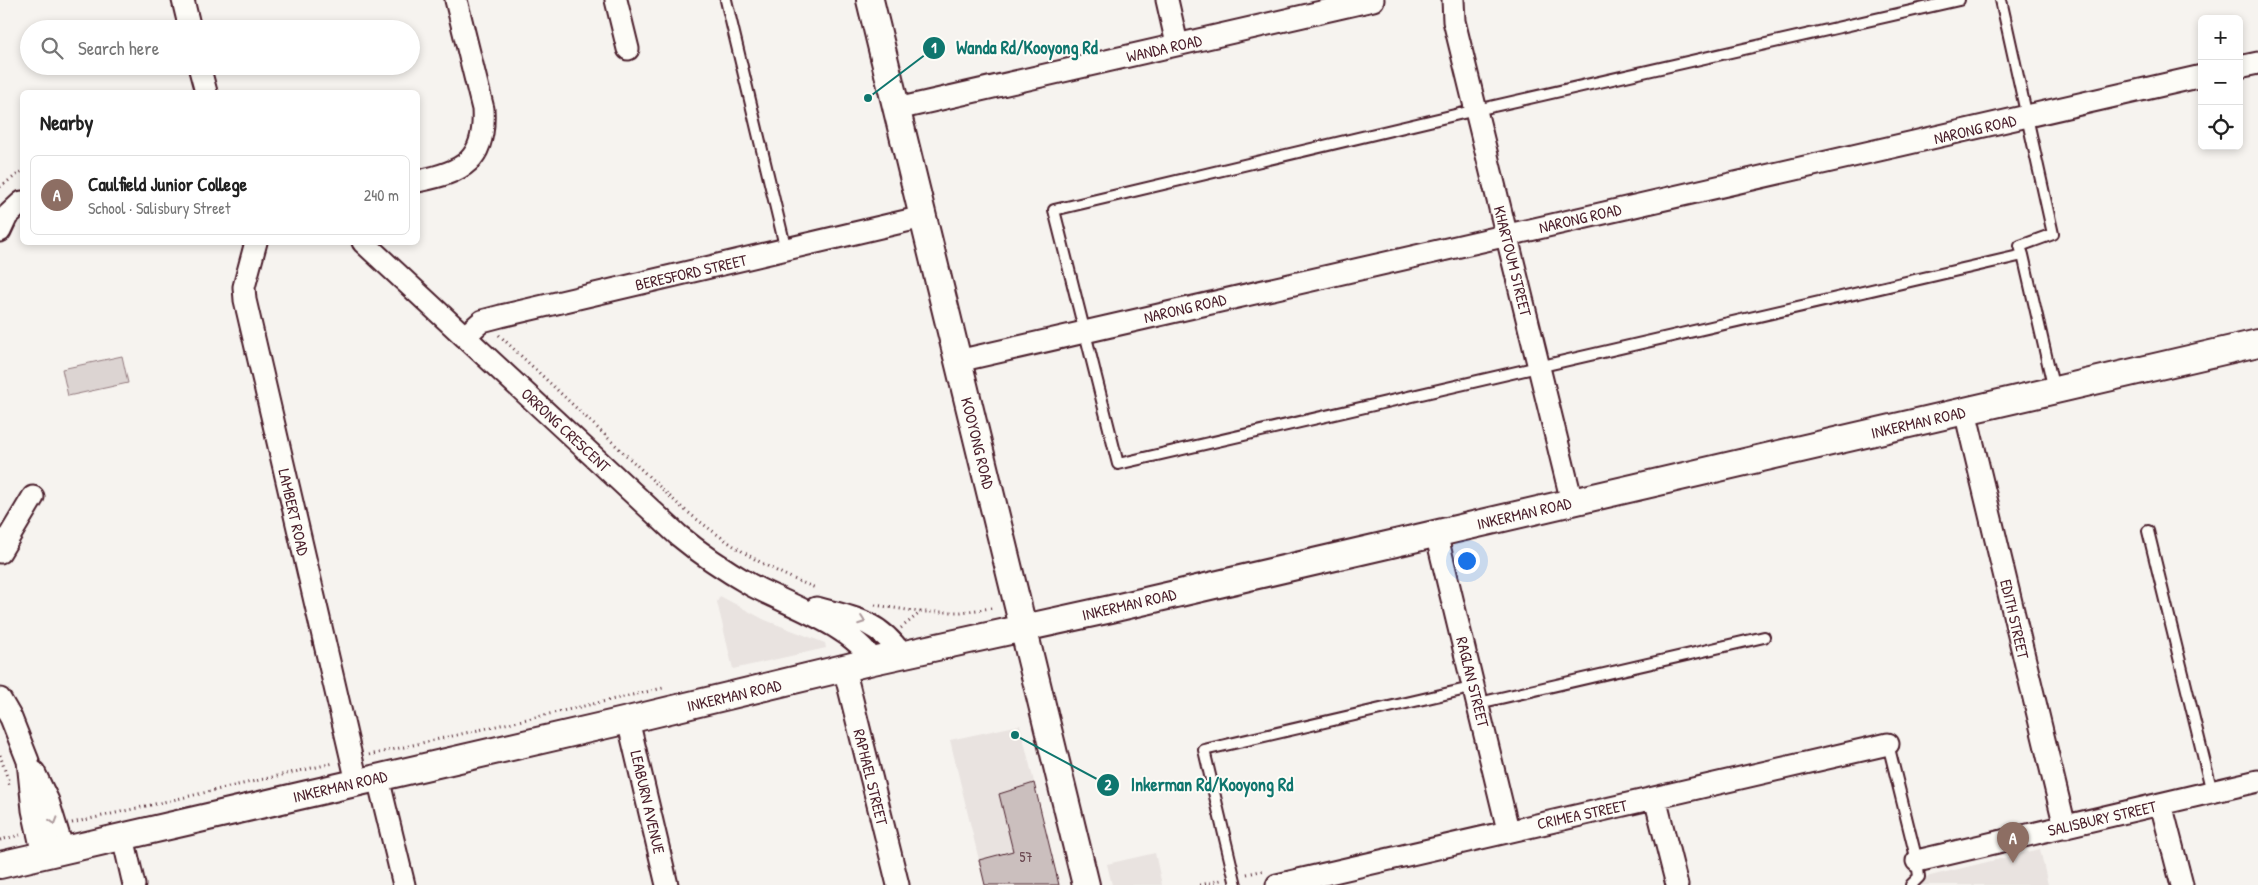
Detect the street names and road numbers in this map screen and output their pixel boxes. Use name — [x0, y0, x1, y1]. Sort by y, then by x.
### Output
street label: WANDA ROAD — [1124, 29, 1204, 67]
street label: NARONG ROAD — [1932, 109, 2019, 149]
street label: NARONG ROAD — [1537, 198, 1624, 238]
street label: KHARTOUM STREET — [1489, 203, 1537, 319]
street label: BERESFORD STREET — [633, 248, 750, 296]
street label: NARONG ROAD — [1142, 288, 1229, 328]
street label: ORRONG CRESCENT — [517, 383, 616, 477]
street label: KOOYONG ROAD — [956, 395, 1000, 491]
street label: INKERMAN ROAD — [1869, 400, 1968, 444]
street label: LAMBERT ROAD — [273, 466, 315, 558]
street label: INKERMAN ROAD — [1475, 491, 1574, 535]
street label: EDITH STREET — [1995, 577, 2035, 661]
street label: INKERMAN ROAD — [1080, 582, 1179, 626]
street label: RAGLAN STREET — [1451, 634, 1495, 730]
street label: INKERMAN ROAD — [685, 673, 784, 717]
street label: RAPHAEL STREET — [848, 727, 894, 828]
street label: LEABURN AVENUE — [625, 748, 671, 856]
street label: INKERMAN ROAD — [291, 764, 390, 808]
street label: CRIMEA STREET — [1535, 794, 1630, 834]
street label: SALISBURY STREET — [2046, 795, 2159, 841]

